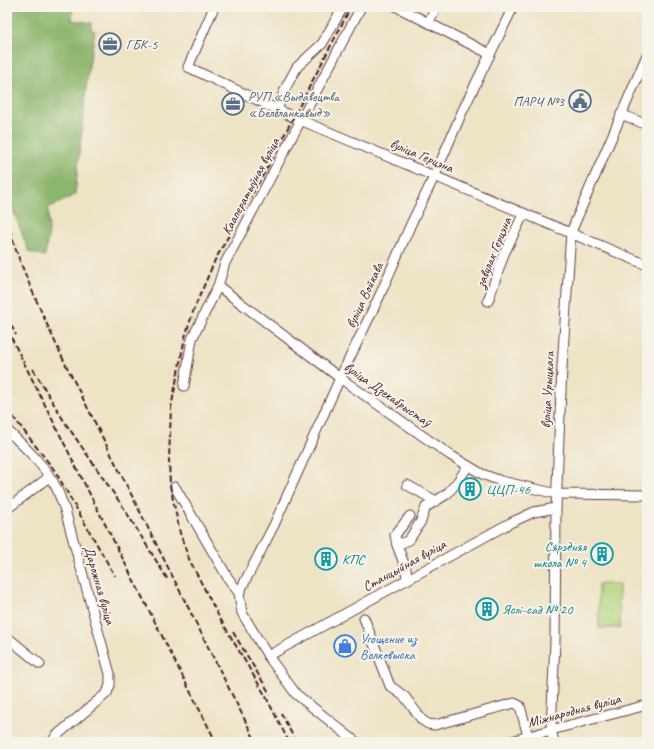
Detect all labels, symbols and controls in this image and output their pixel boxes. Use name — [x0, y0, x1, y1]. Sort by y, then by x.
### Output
office icon: ГБК-5 — [97, 31, 123, 57]
place label: ГБК-5 — [126, 36, 158, 53]
place label: РУП «Выдавецтва «Белбланкавыд» — [248, 88, 340, 121]
public building icon: ПАРЧ №3 — [567, 88, 593, 114]
office icon: РУП «Выдавецтва «Белбланкавыд» — [220, 91, 246, 117]
place label: ПАРЧ №3 — [513, 93, 566, 110]
street label: Кааператыўная вуліца — [218, 134, 284, 238]
street label: вуліца Герцэна — [388, 135, 457, 177]
street label: завулак Герцэна — [471, 214, 515, 291]
street label: вуліца Войкава — [342, 259, 388, 331]
street label: вуліца Урыцкага — [537, 350, 558, 429]
street label: вуліца Дзекабрыстаў — [341, 358, 435, 431]
building icon: ЦЦП-46 — [457, 476, 483, 502]
place label: ЦЦП-46 — [486, 481, 531, 498]
street label: Станцыйная вуліца — [360, 535, 450, 595]
place label: Сярэдняя школа № 4 — [533, 538, 588, 571]
building icon: Сярэдняя школа № 4 — [589, 541, 615, 567]
street label: Дарожная вуліца — [80, 544, 119, 627]
building icon: КПС — [313, 546, 339, 572]
place label: КПС — [342, 551, 366, 568]
building icon: Яслі-сад № 20 — [474, 596, 500, 622]
place label: Яслі-сад № 20 — [502, 601, 574, 618]
place label: Угощение из Волковыска — [360, 630, 418, 663]
shop icon: Угощение из Волковыска — [332, 633, 358, 659]
street label: Міжнародная вуліца — [526, 690, 623, 731]

